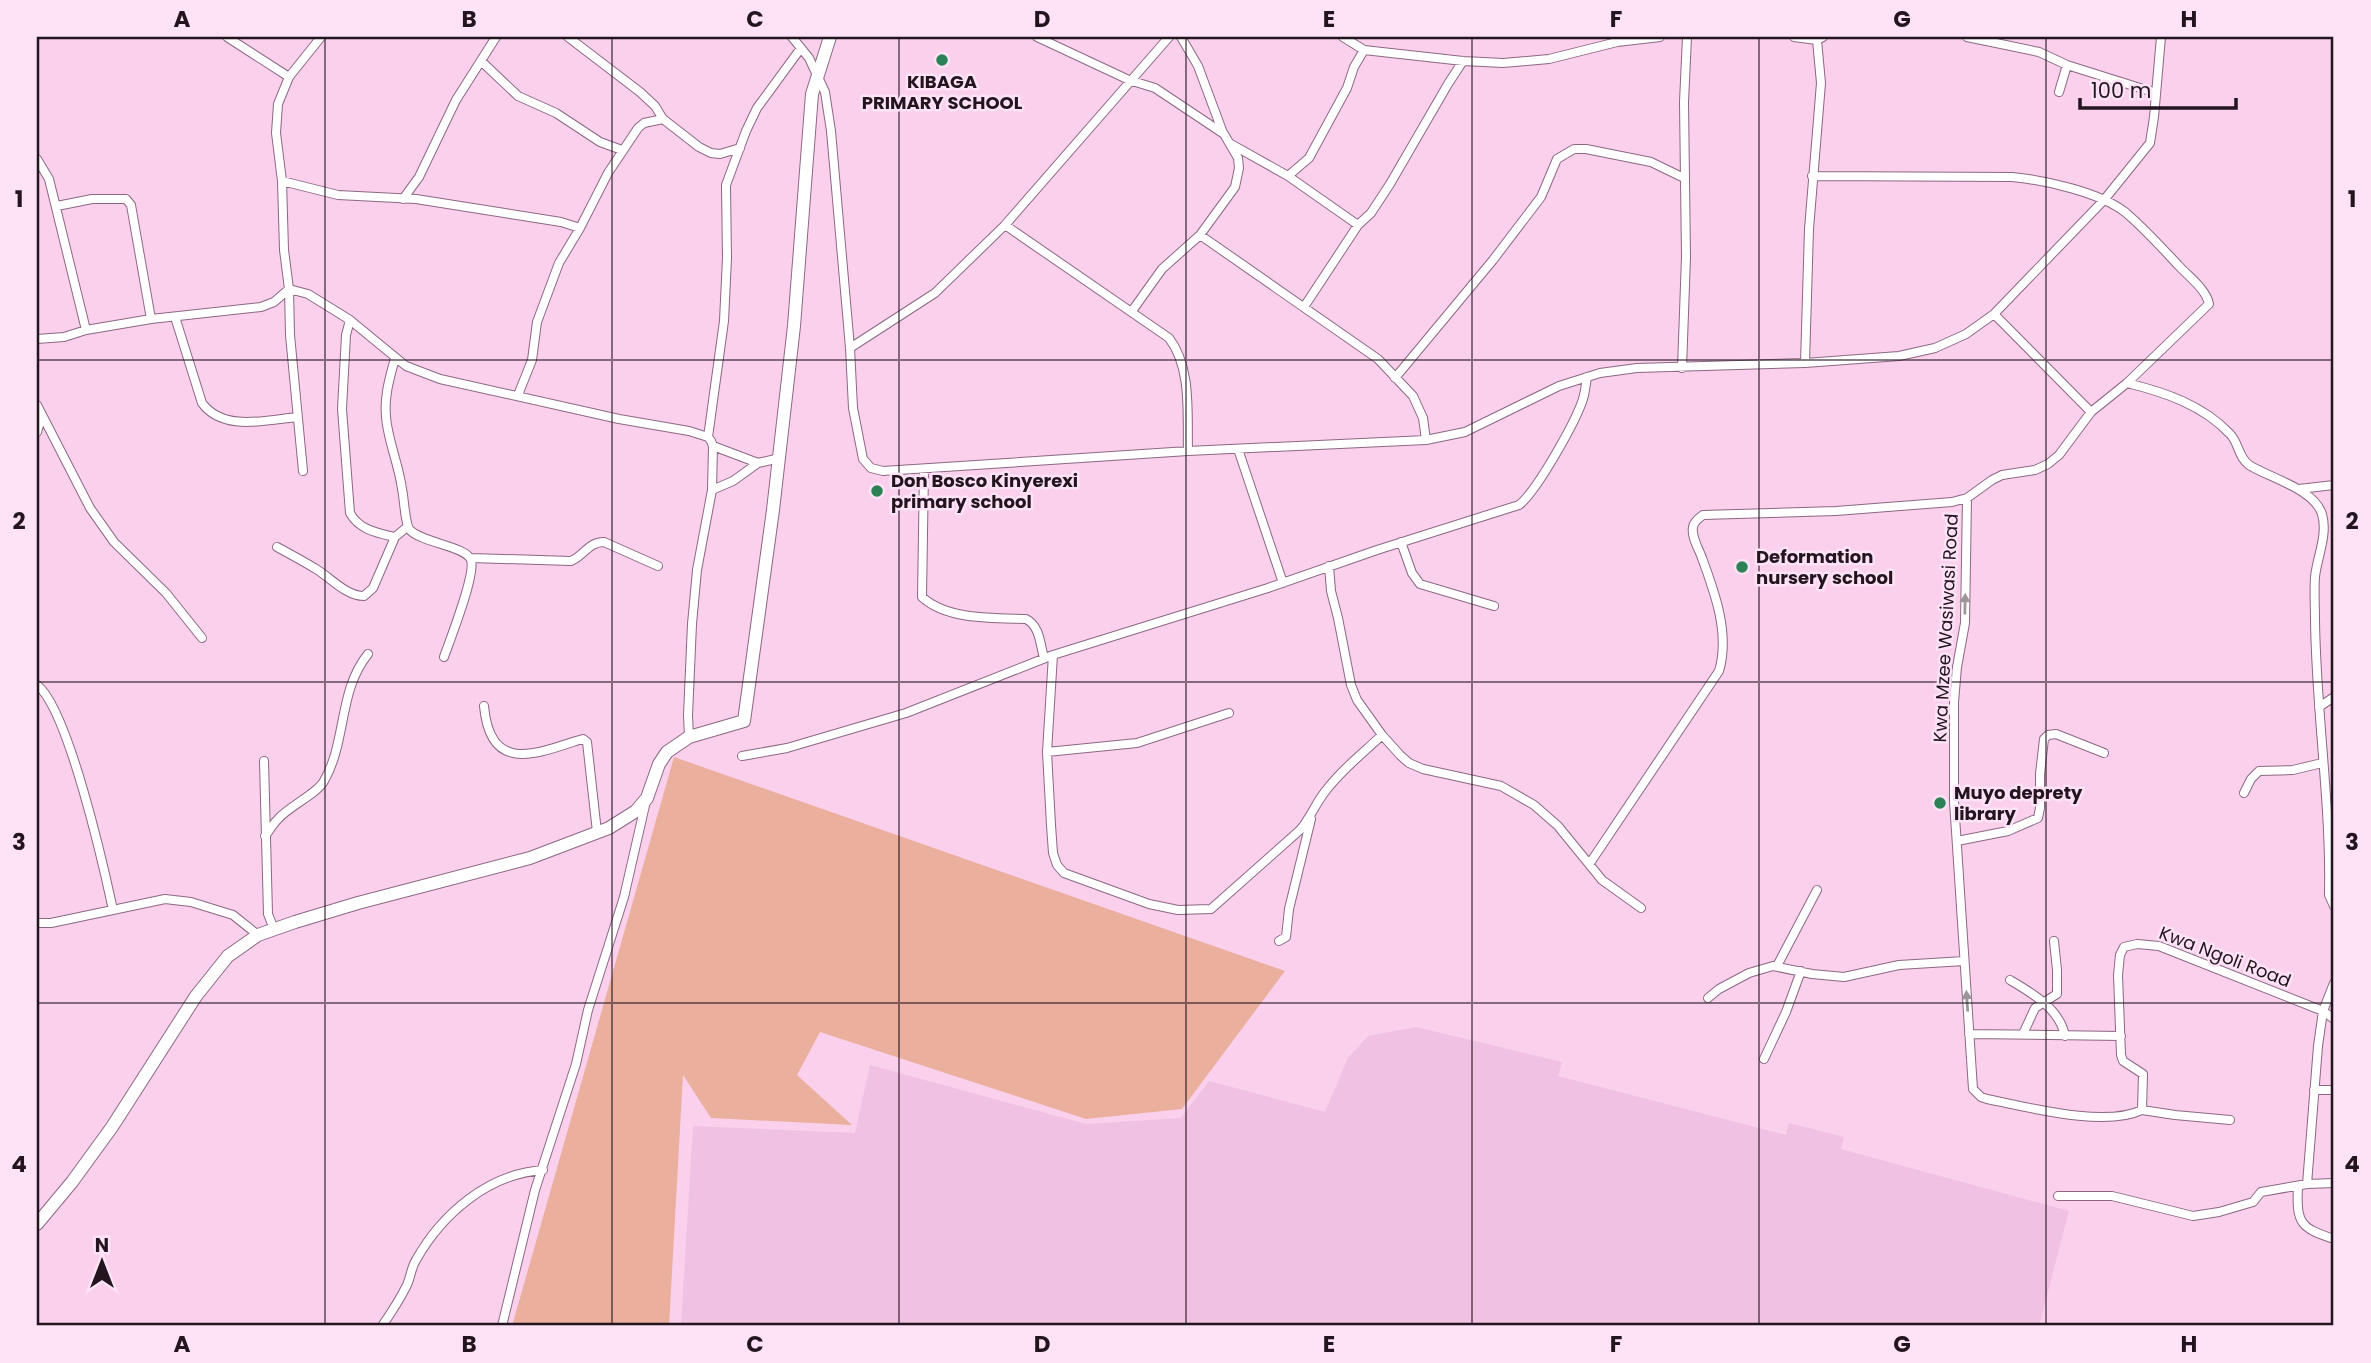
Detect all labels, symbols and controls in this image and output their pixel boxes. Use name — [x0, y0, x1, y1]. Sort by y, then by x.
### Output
text: A — [174, 3, 191, 35]
text: B — [461, 3, 477, 35]
text: C — [746, 3, 764, 35]
text: D — [1034, 3, 1050, 35]
text: E — [1323, 3, 1335, 35]
text: F — [1610, 3, 1622, 35]
text: G — [1893, 3, 1911, 35]
text: H — [2181, 3, 2197, 35]
marker: KIBAGA PRIMARY SCHOOL — [934, 52, 950, 68]
scale bar — [2080, 66, 2236, 110]
place label: KIBAGA PRIMARY SCHOOL — [862, 69, 1023, 115]
text: 100 m — [2091, 76, 2151, 105]
text: 1 — [15, 183, 23, 215]
text: 1 — [2348, 183, 2356, 215]
place label: Don Bosco Kinyerexi primary school — [891, 468, 1078, 514]
marker: Don Bosco Kinyerexi primary school — [869, 483, 885, 499]
text: 2 — [12, 505, 26, 537]
text: 2 — [2345, 505, 2359, 537]
street label: Kwa Mzee Wasiwasi Road — [1927, 513, 1964, 743]
place label: Deformation nursery school — [1756, 544, 1893, 590]
marker: Deformation nursery school — [1734, 559, 1750, 575]
one-way arrow — [1960, 592, 1971, 614]
place label: Muyo deprety library — [1954, 780, 2083, 826]
marker: Muyo deprety library — [1932, 795, 1948, 811]
text: 3 — [12, 826, 26, 858]
text: 3 — [2345, 826, 2359, 858]
street label: Kwa Ngoli Road — [2156, 920, 2295, 993]
one-way arrow — [1961, 990, 1972, 1012]
text: 4 — [11, 1148, 27, 1180]
text: 4 — [2344, 1148, 2360, 1180]
north arrow — [66, 1226, 136, 1296]
text: N — [95, 1232, 109, 1259]
text: A — [174, 1328, 191, 1360]
text: B — [461, 1328, 477, 1360]
text: C — [746, 1328, 764, 1360]
text: D — [1034, 1328, 1050, 1360]
text: E — [1323, 1328, 1335, 1360]
text: F — [1610, 1328, 1622, 1360]
text: G — [1893, 1328, 1911, 1360]
text: H — [2181, 1328, 2197, 1360]

